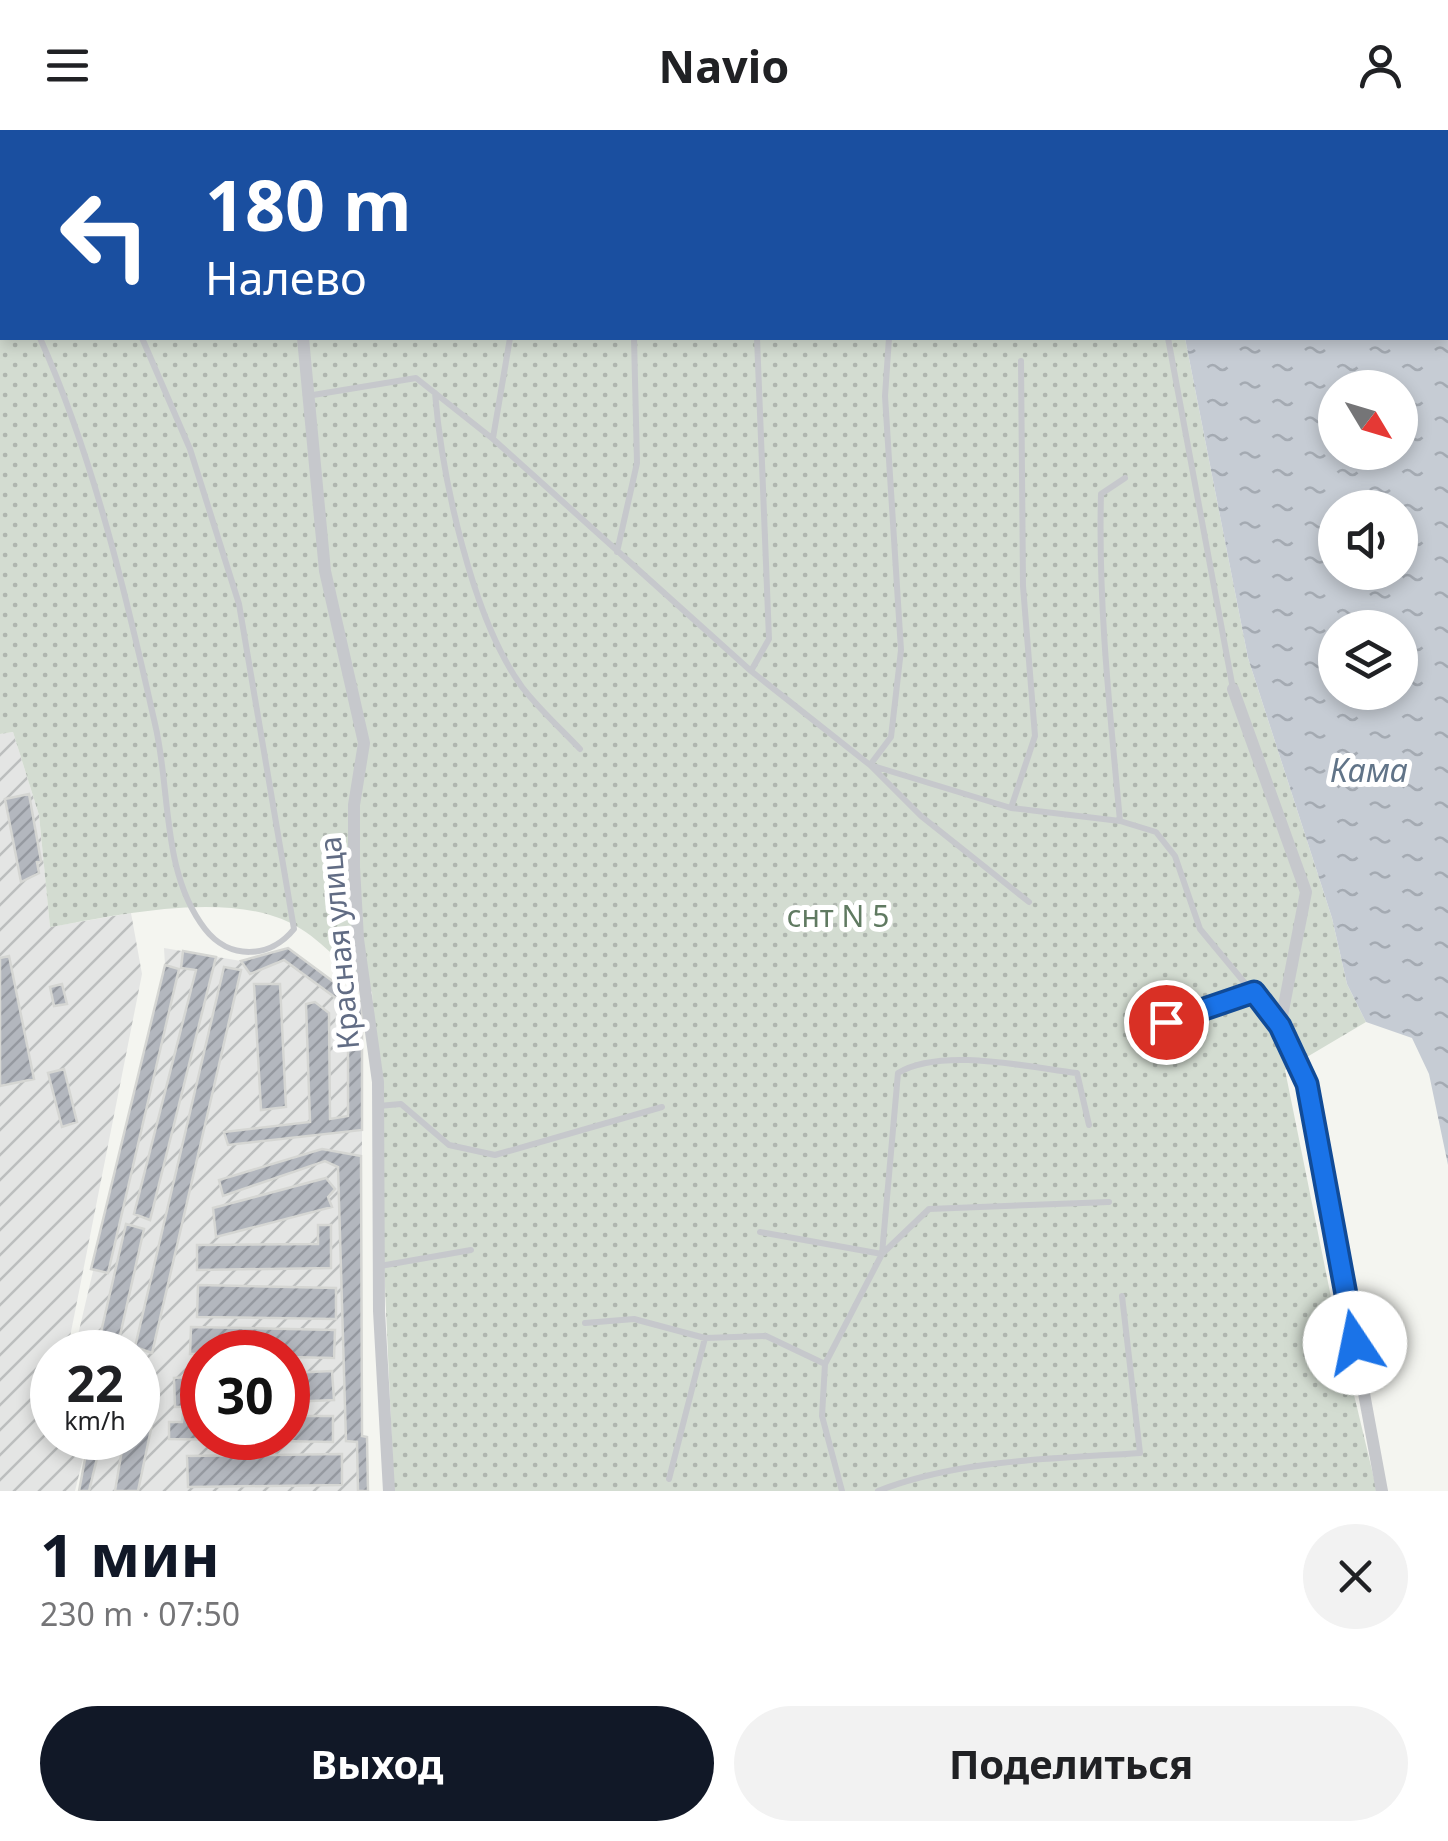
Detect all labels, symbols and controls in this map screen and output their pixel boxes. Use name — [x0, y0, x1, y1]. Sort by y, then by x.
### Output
text: Navio — [659, 35, 789, 96]
icon: menu — [40, 38, 95, 93]
icon: person — [1353, 38, 1408, 93]
text: 180 m — [205, 156, 412, 252]
icon: left — [40, 170, 170, 300]
text: Налево — [205, 247, 367, 308]
north arrow — [1318, 370, 1418, 470]
map controls — [1318, 370, 1418, 710]
button: sound — [1318, 490, 1418, 590]
button: layers — [1318, 610, 1418, 710]
water label: Кама — [1330, 748, 1408, 791]
street label: Красная улица — [309, 835, 368, 1051]
park label: снт N 5 — [787, 895, 889, 936]
pin — [1124, 980, 1209, 1065]
icon: arrive — [1139, 995, 1194, 1050]
position arrow — [1303, 1291, 1407, 1395]
speed limit sign: 30 — [180, 1330, 310, 1460]
text: 22 — [66, 1349, 124, 1417]
text: km/h — [64, 1403, 126, 1437]
text: 1 мин — [40, 1513, 220, 1595]
button: close — [1303, 1524, 1408, 1629]
text: 230 m · 07:50 — [40, 1592, 240, 1635]
button: Выход — [40, 1706, 714, 1821]
button: Поделиться — [734, 1706, 1408, 1821]

